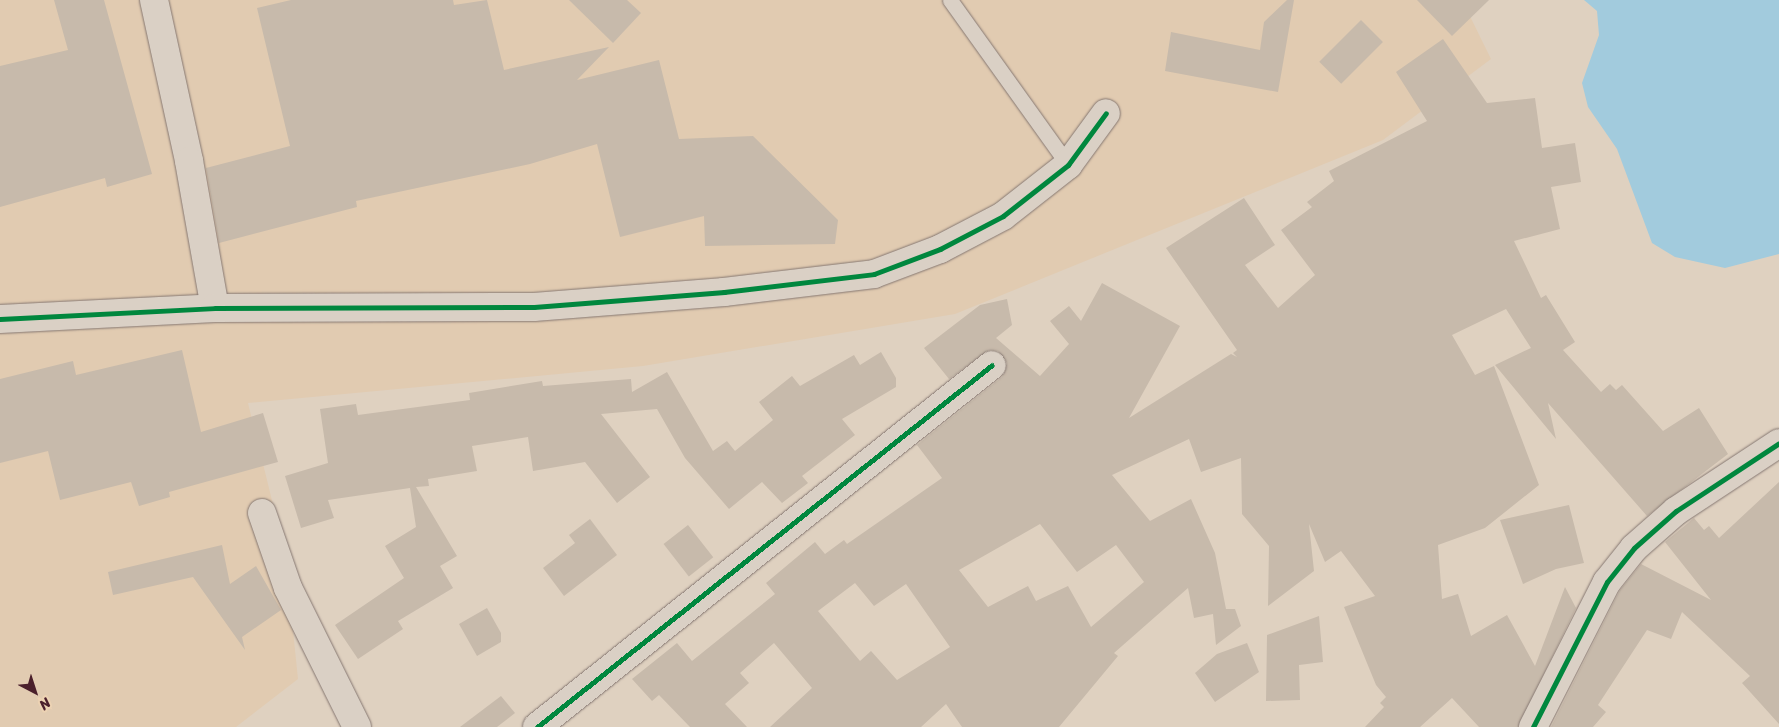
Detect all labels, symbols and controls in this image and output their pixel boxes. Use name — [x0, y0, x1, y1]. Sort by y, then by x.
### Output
north arrow — [10, 667, 60, 717]
text: N — [33, 691, 57, 717]

